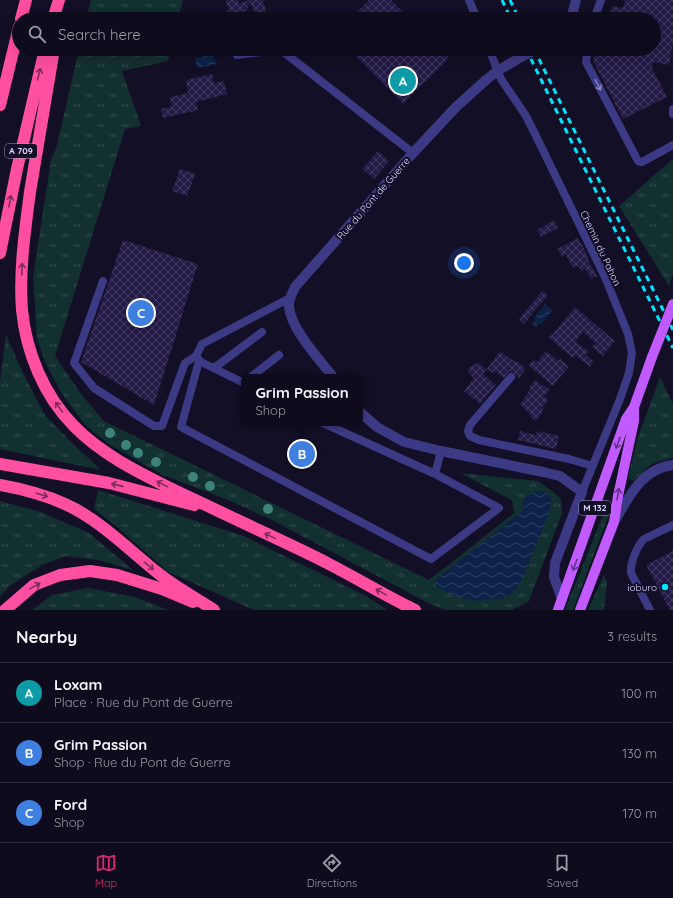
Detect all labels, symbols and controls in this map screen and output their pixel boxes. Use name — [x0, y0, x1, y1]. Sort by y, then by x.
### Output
search box — [12, 12, 661, 56]
icon: search — [26, 23, 48, 45]
text: Search here — [58, 25, 141, 44]
pin: A — [390, 66, 416, 96]
one-way arrow — [36, 68, 43, 81]
one-way arrow — [594, 79, 602, 91]
road number: A 709 — [5, 144, 37, 158]
street label: Rue du Pont de Guerre — [334, 154, 413, 242]
one-way arrow — [7, 195, 15, 208]
street label: Chemin du Pahon — [577, 208, 624, 288]
your location — [454, 253, 474, 273]
one-way arrow — [18, 263, 25, 276]
pin: C — [128, 298, 154, 328]
popup — [241, 374, 363, 426]
text: Grim Passion — [255, 383, 349, 402]
one-way arrow — [55, 402, 63, 413]
text: Shop — [255, 402, 286, 418]
one-way arrow — [614, 436, 621, 449]
pin: B — [289, 439, 315, 469]
one-way arrow — [156, 480, 168, 487]
one-way arrow — [111, 481, 124, 489]
one-way arrow — [615, 488, 623, 501]
one-way arrow — [35, 492, 48, 500]
road number: M 132 — [579, 501, 611, 515]
one-way arrow — [264, 532, 276, 539]
one-way arrow — [570, 559, 578, 571]
one-way arrow — [144, 561, 155, 570]
place label: ioburo — [627, 581, 657, 594]
one-way arrow — [29, 582, 41, 589]
marker: ioburo — [660, 582, 670, 592]
one-way arrow — [375, 588, 387, 596]
text: Nearby — [16, 626, 77, 647]
text: 3 results — [607, 628, 657, 644]
text: Loxam — [54, 675, 102, 694]
text: A — [25, 685, 33, 701]
text: 100 m — [621, 685, 657, 701]
text: Place · Rue du Pont de Guerre — [54, 694, 233, 710]
text: Grim Passion — [54, 735, 147, 754]
text: B — [25, 745, 33, 761]
text: 130 m — [622, 745, 657, 761]
text: Shop · Rue du Pont de Guerre — [54, 754, 231, 770]
text: Ford — [54, 795, 87, 814]
text: C — [25, 805, 33, 821]
text: 170 m — [622, 805, 657, 821]
text: Shop — [54, 814, 84, 830]
tab: Map — [95, 852, 117, 890]
tab: Directions — [307, 852, 357, 890]
tab: Saved — [547, 852, 578, 890]

